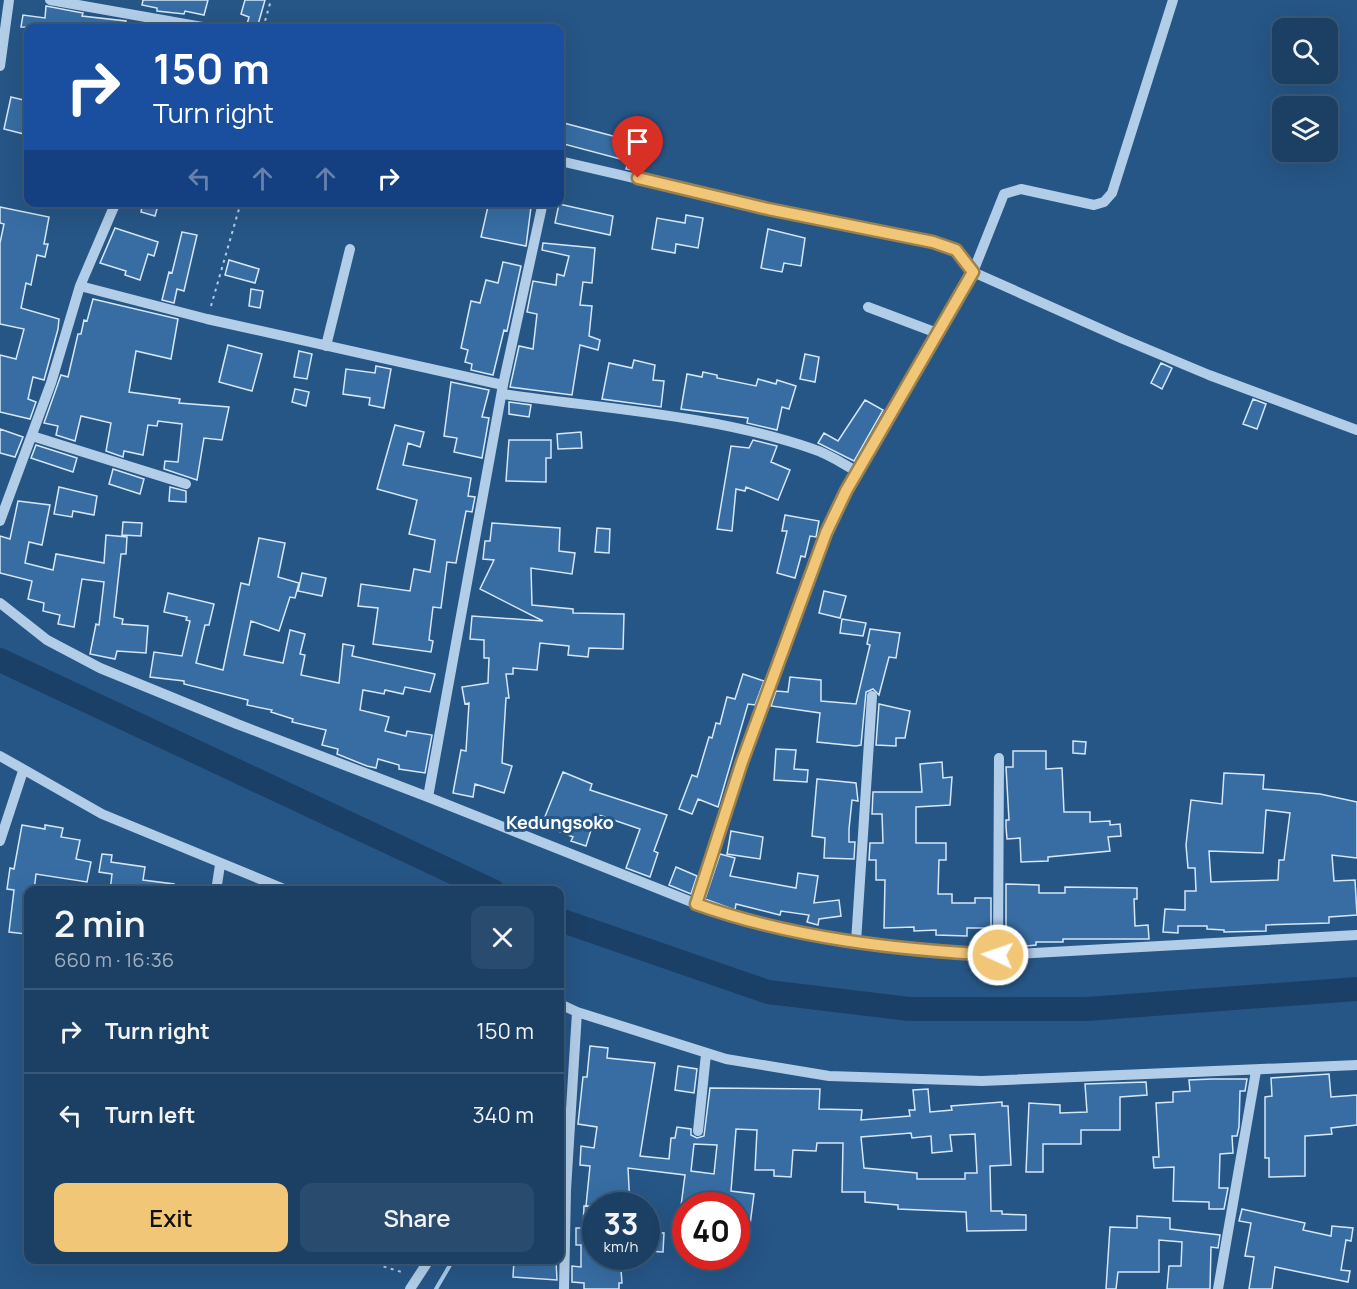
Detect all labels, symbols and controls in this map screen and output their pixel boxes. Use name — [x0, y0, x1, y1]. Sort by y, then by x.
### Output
map controls — [1272, 18, 1338, 162]
button: search — [1272, 18, 1338, 84]
text: 150 m — [153, 39, 270, 97]
icon: right — [54, 48, 132, 126]
text: Turn right — [153, 94, 274, 131]
button: layers — [1272, 96, 1338, 162]
pin — [612, 116, 663, 178]
icon: arrive — [621, 125, 654, 158]
icon: left — [183, 162, 216, 195]
icon: ahead — [246, 162, 279, 195]
icon: ahead — [309, 162, 342, 195]
icon: right — [372, 162, 405, 195]
district label: Kedungsoko — [506, 810, 614, 834]
text: 2 min — [54, 899, 146, 948]
button: close — [471, 906, 534, 969]
position arrow — [966, 923, 1030, 987]
text: 660 m · 16:36 — [54, 946, 174, 973]
icon: right — [54, 1015, 87, 1048]
text: Turn right — [105, 1016, 210, 1046]
text: 150 m — [476, 1016, 534, 1046]
icon: left — [54, 1099, 87, 1132]
text: Turn left — [105, 1100, 195, 1130]
text: 340 m — [472, 1100, 534, 1130]
button: Exit — [54, 1183, 288, 1252]
button: Share — [300, 1183, 534, 1252]
speed limit sign: 40 — [672, 1192, 750, 1270]
text: 33 — [604, 1203, 638, 1244]
text: km/h — [604, 1236, 638, 1257]

